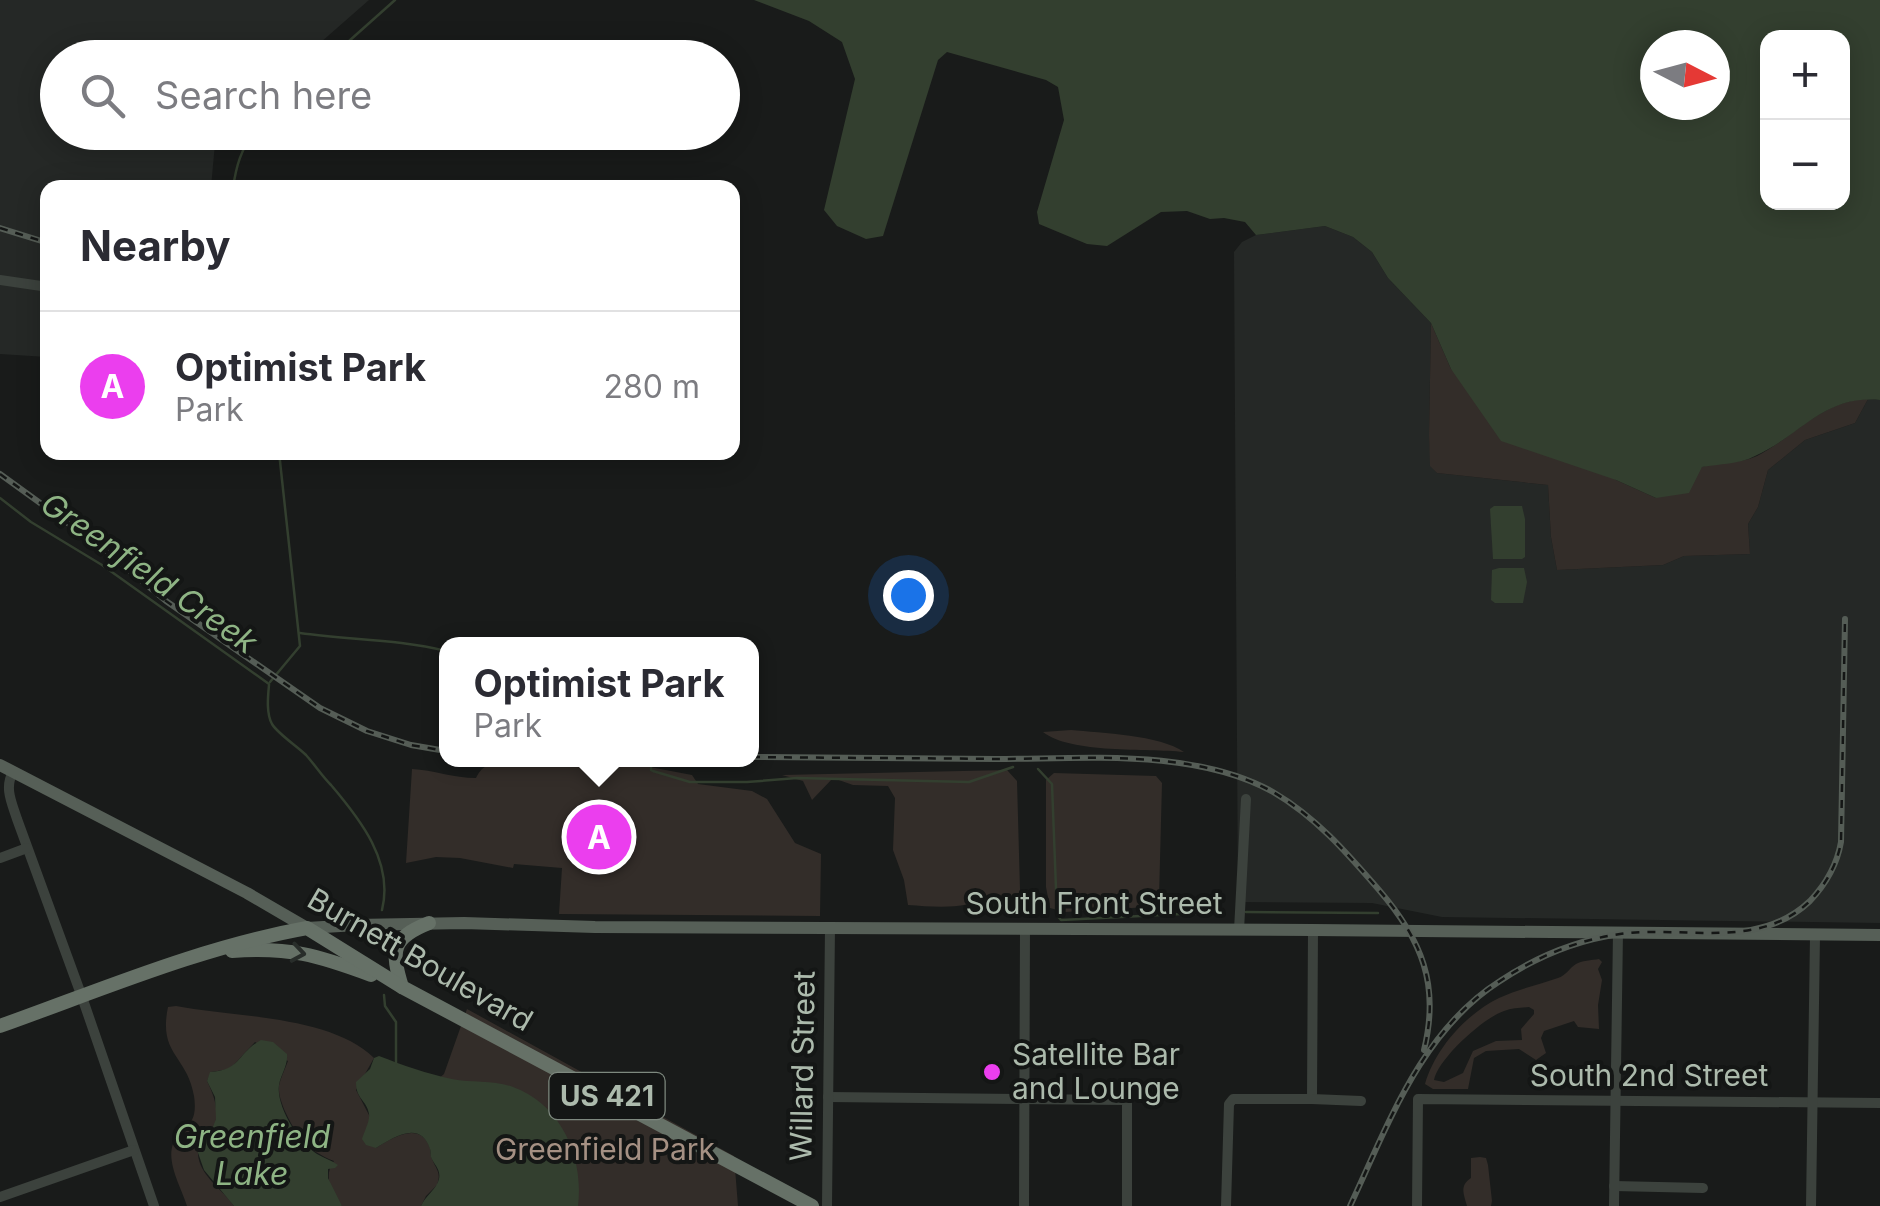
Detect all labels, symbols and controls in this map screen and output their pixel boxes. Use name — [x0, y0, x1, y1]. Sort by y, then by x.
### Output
north arrow — [1640, 30, 1730, 120]
map controls — [1760, 30, 1850, 210]
button: + — [1760, 30, 1850, 120]
search box — [40, 40, 740, 150]
icon: search — [75, 68, 130, 123]
text: Search here — [155, 72, 372, 118]
button: − — [1760, 120, 1850, 210]
text: Nearby — [80, 220, 231, 271]
text: Optimist Park — [175, 344, 426, 390]
text: A — [101, 367, 124, 406]
text: 280 m — [603, 367, 700, 406]
text: Park — [175, 390, 244, 429]
water label: Greenfield Creek — [34, 483, 266, 662]
your location — [883, 570, 934, 621]
popup — [439, 637, 759, 767]
text: Optimist Park — [474, 660, 724, 706]
text: Park — [474, 706, 542, 745]
pin: A — [566, 800, 632, 874]
street label: Burnett Boulevard — [302, 880, 539, 1038]
street label: South Front Street — [965, 885, 1223, 921]
one-way arrow — [290, 942, 306, 963]
street label: Willard Street — [782, 970, 822, 1162]
place label: Satellite Bar and Lounge — [1012, 1036, 1180, 1106]
street label: South 2nd Street — [1530, 1057, 1768, 1093]
marker: Satellite Bar and Lounge — [981, 1061, 1003, 1083]
road number: US 421 — [550, 1073, 664, 1119]
water label: Greenfield Lake — [174, 1117, 331, 1193]
park label: Greenfield Park — [495, 1131, 716, 1167]

